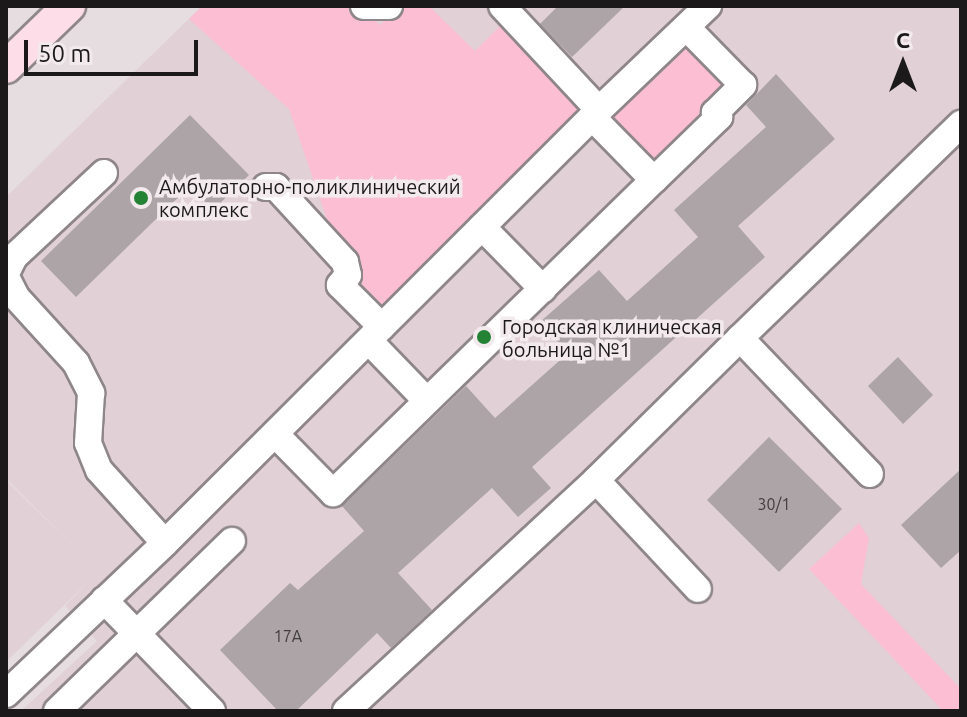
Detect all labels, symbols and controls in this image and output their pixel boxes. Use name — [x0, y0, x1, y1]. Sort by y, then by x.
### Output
scale bar — [28, 24, 202, 74]
north arrow — [863, 24, 943, 104]
text: С — [896, 27, 910, 52]
text: 50 m — [38, 40, 91, 67]
place label: Амбулаторно-поликлинический комплекс — [159, 174, 461, 221]
marker: Амбулаторно-поликлинический комплекс — [130, 187, 152, 209]
place label: Городская клиническая больница №1 — [502, 314, 722, 361]
marker: Городская клиническая больница №1 — [473, 326, 495, 348]
house number: 30/1 — [758, 494, 790, 514]
house number: 17А — [274, 626, 302, 646]

